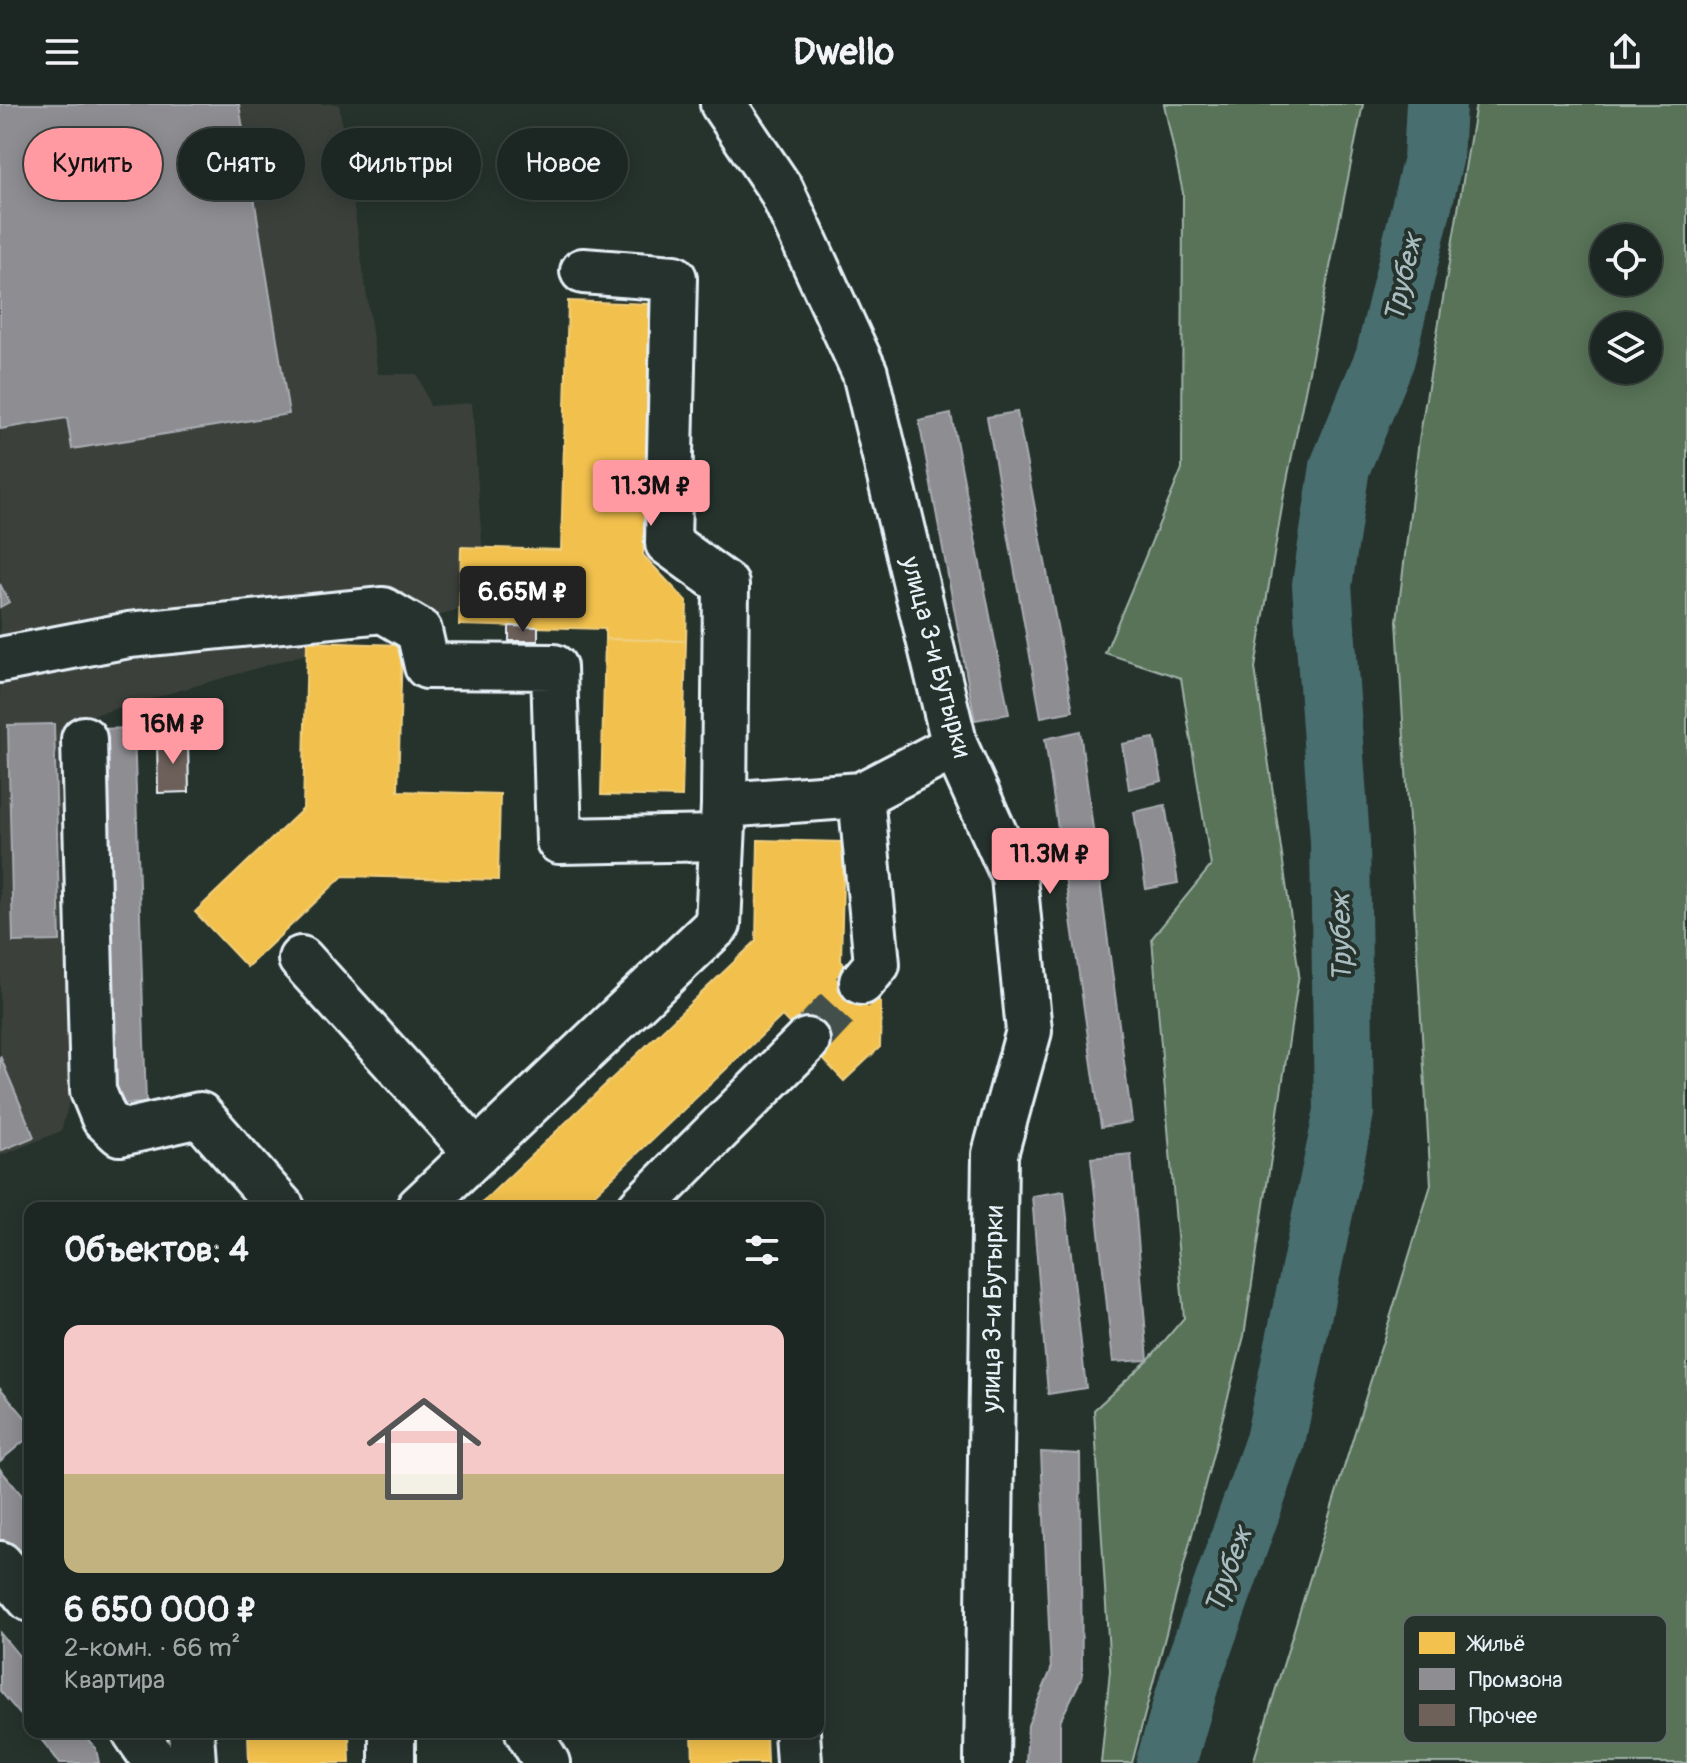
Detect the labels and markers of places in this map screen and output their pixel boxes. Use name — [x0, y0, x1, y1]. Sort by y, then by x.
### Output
pin: 11.3M ₽ — [577, 460, 725, 528]
pin: 6.65M ₽ — [449, 566, 597, 634]
pin: 16M ₽ — [117, 698, 229, 766]
pin: 11.3M ₽ — [976, 828, 1124, 896]

